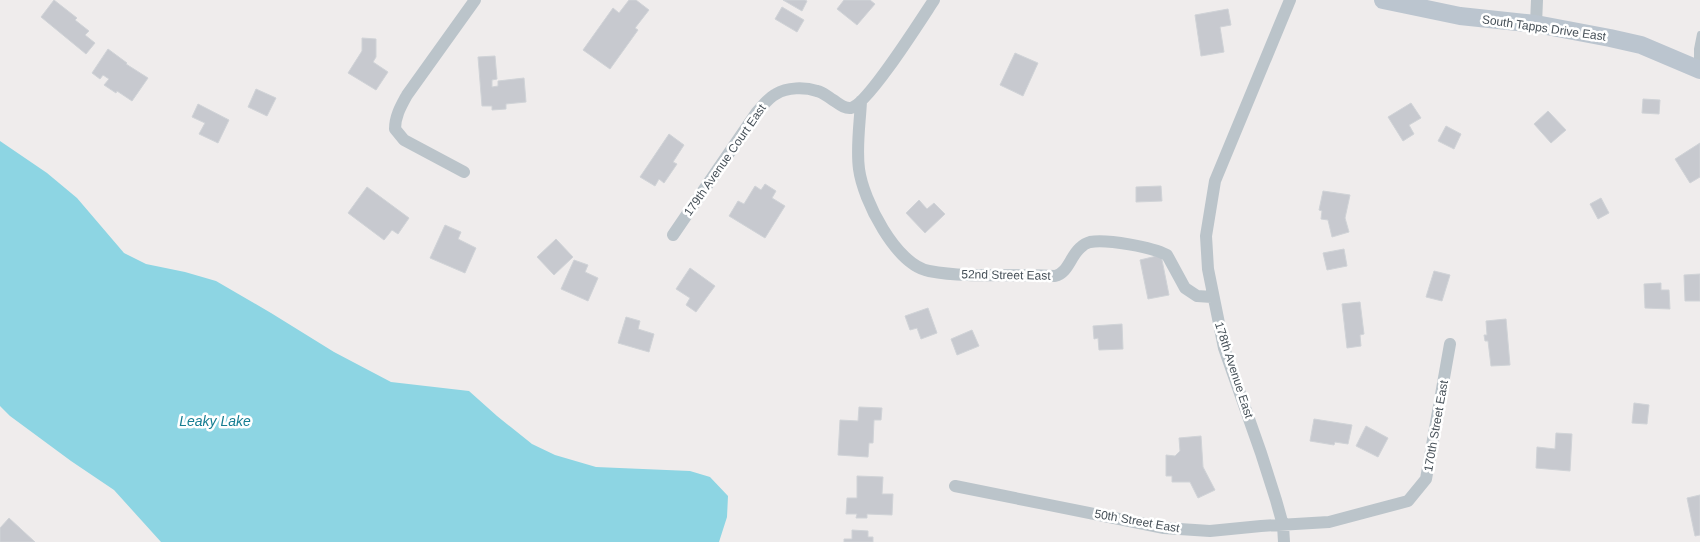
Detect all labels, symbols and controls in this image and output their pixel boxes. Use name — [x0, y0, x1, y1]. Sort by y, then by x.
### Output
street label: South Tapps Drive East — [1481, 12, 1608, 44]
street label: 179th Avenue Court East — [681, 101, 769, 219]
street label: 52nd Street East — [961, 267, 1051, 283]
street label: 178th Avenue East — [1212, 320, 1256, 421]
street label: 170th Street East — [1421, 378, 1451, 473]
water label: Leaky Lake — [179, 413, 251, 429]
street label: 50th Street East — [1093, 507, 1181, 535]

